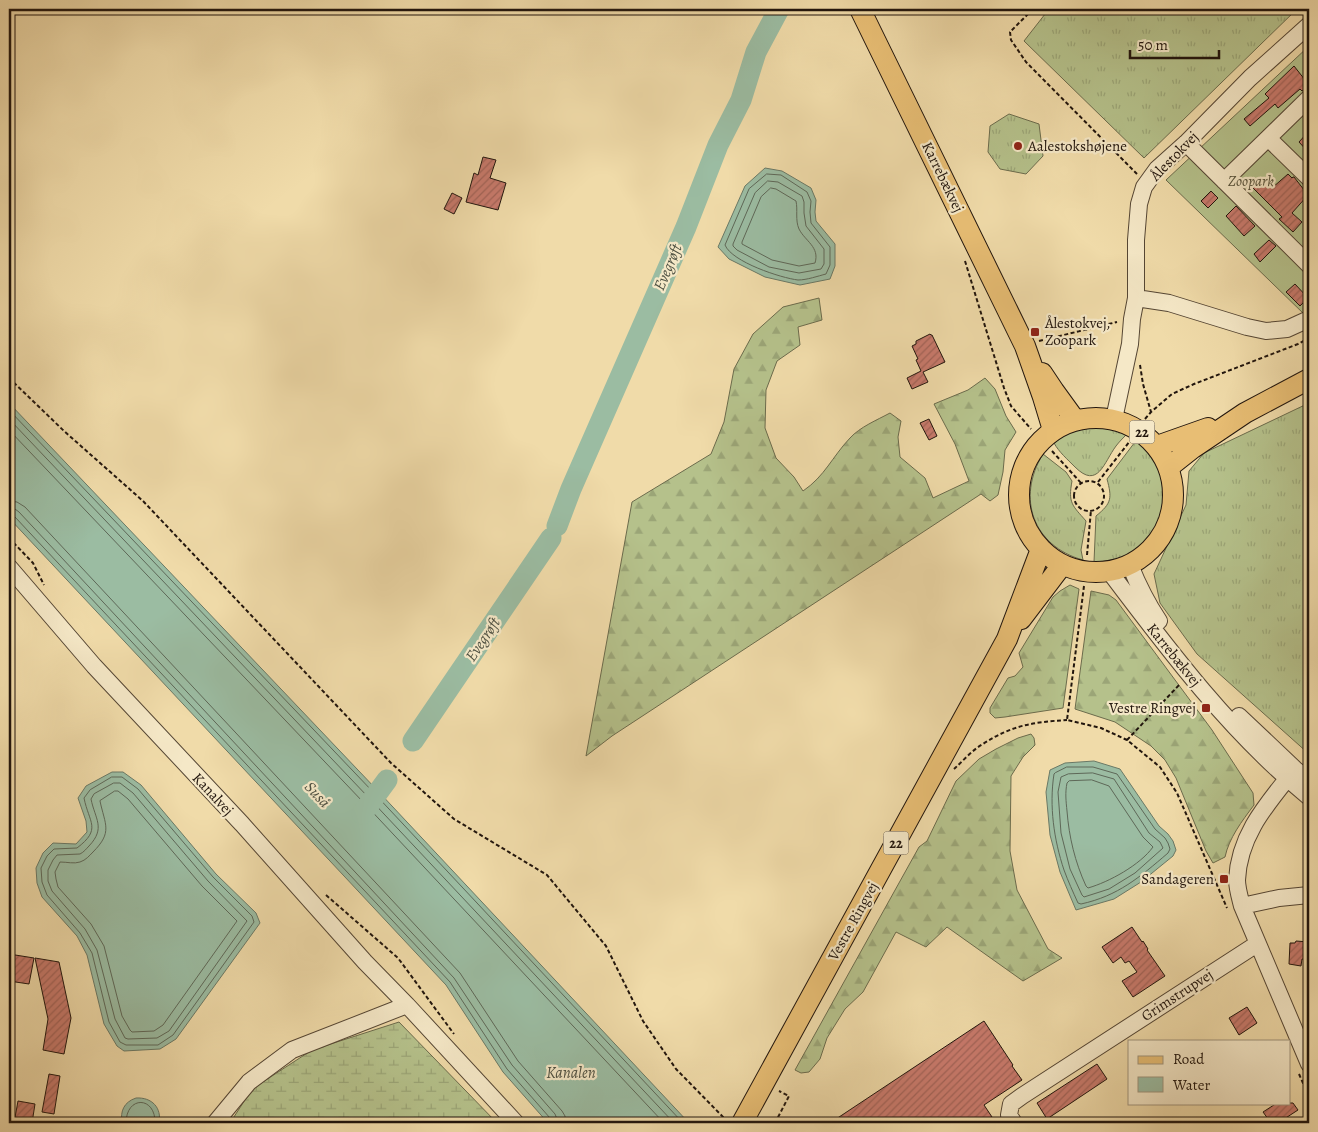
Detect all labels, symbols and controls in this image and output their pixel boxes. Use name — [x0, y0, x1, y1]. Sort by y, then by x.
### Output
scale bar — [1130, 28, 1219, 60]
text: 50 m — [1138, 35, 1168, 55]
street label: Ålestokvej — [1145, 127, 1203, 186]
place label: Aalestokshøjene — [1027, 136, 1127, 156]
street label: Karrebækvej — [917, 138, 969, 216]
marker: Aalestokshøjene — [1012, 140, 1024, 152]
park label: Zoopark — [1228, 171, 1274, 191]
water label: Evegrøft — [648, 240, 688, 294]
place label: Ålestokvej, Zoopark — [1044, 313, 1110, 350]
marker: Ålestokvej, Zoopark — [1029, 326, 1041, 338]
road number: 22 — [1130, 421, 1154, 444]
water label: Evegrøft — [460, 612, 506, 666]
street label: Karrebækvej — [1142, 619, 1206, 691]
place label: Vestre Ringvej — [1108, 698, 1196, 718]
marker: Vestre Ringvej — [1200, 702, 1212, 714]
street label: Kanalvej — [188, 768, 238, 820]
water label: Suså — [299, 777, 336, 813]
road number: 22 — [884, 831, 908, 854]
place label: Sandageren — [1141, 869, 1214, 889]
marker: Sandageren — [1218, 873, 1230, 885]
street label: Vestre Ringvej — [823, 878, 883, 965]
street label: Grimstrupvej — [1137, 964, 1217, 1026]
legend — [1128, 1040, 1290, 1104]
text: Road — [1173, 1049, 1205, 1069]
water label: Kanalen — [546, 1062, 596, 1084]
text: Water — [1172, 1075, 1210, 1095]

